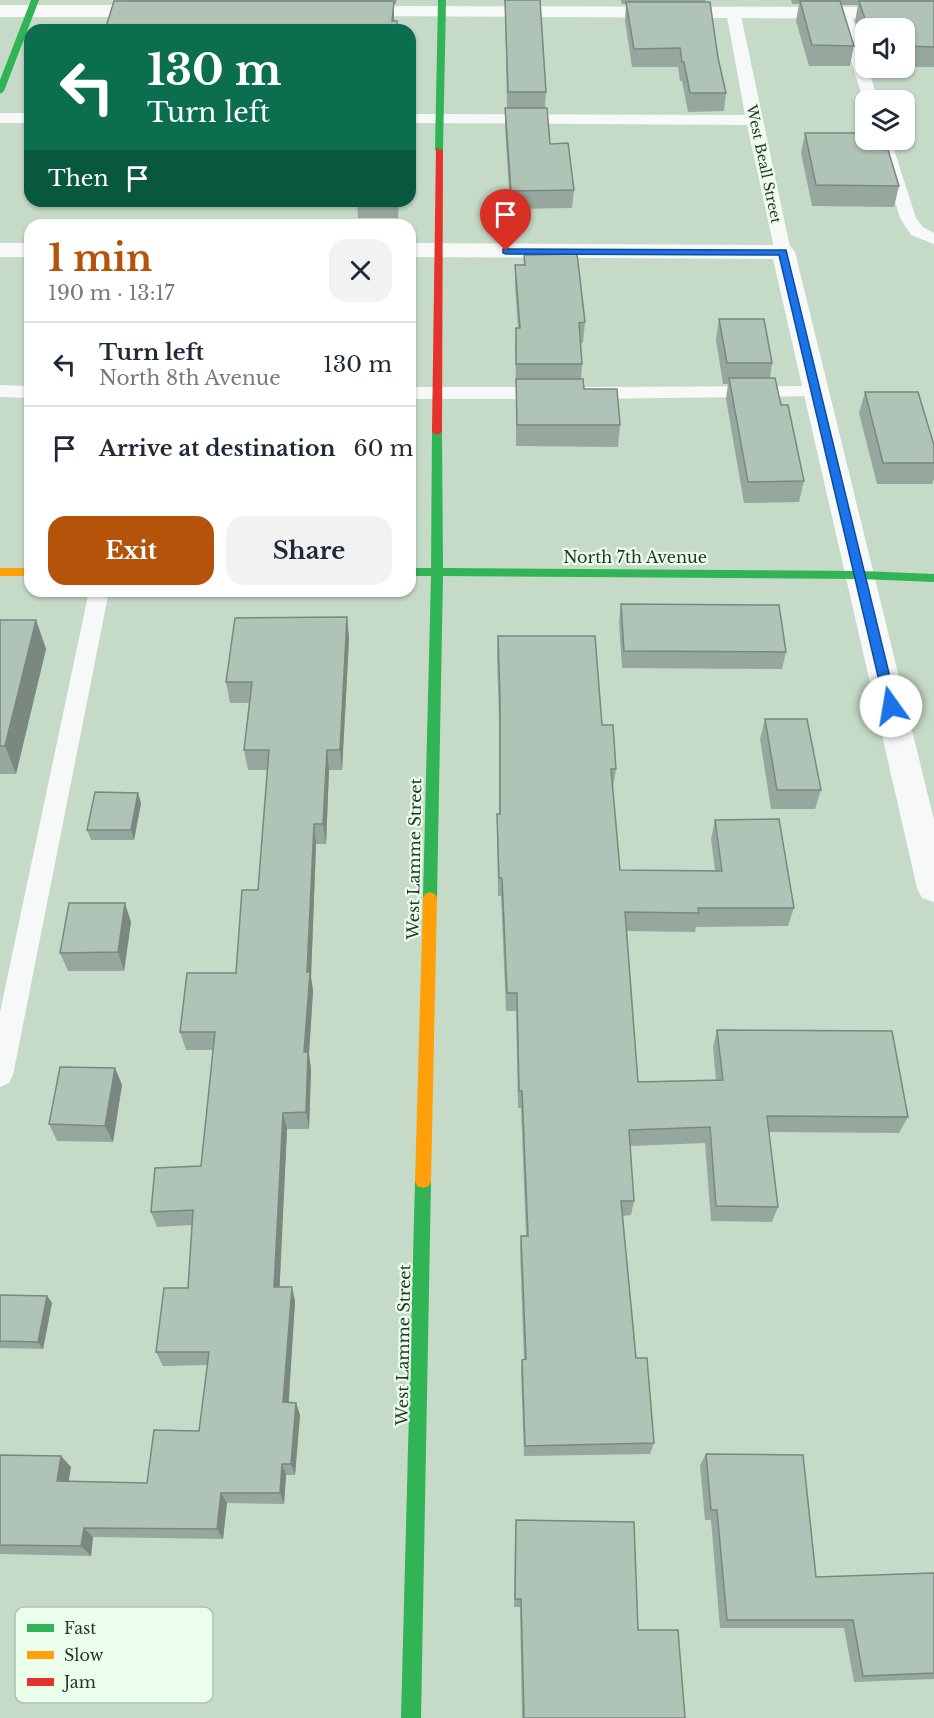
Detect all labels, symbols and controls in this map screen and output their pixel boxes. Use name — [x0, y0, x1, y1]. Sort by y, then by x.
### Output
map controls — [855, 18, 915, 150]
button: sound — [855, 18, 915, 78]
text: 130 m — [147, 44, 281, 96]
icon: left — [48, 48, 126, 126]
button: layers — [855, 90, 915, 150]
text: Turn left — [147, 96, 270, 129]
street label: West Beall Street — [742, 102, 786, 226]
icon: arrive — [121, 162, 154, 195]
text: Then — [48, 165, 109, 192]
pin — [480, 189, 531, 251]
icon: arrive — [489, 198, 522, 231]
text: 1 min — [48, 236, 152, 281]
button: close — [329, 239, 392, 302]
text: 190 m · 13:17 — [48, 281, 174, 305]
text: Turn left — [99, 339, 204, 366]
icon: left — [48, 348, 81, 381]
text: 130 m — [323, 351, 392, 378]
text: North 8th Avenue — [99, 366, 281, 390]
icon: arrive — [48, 432, 81, 465]
text: Arrive at destination — [99, 435, 336, 462]
text: 60 m — [354, 435, 413, 462]
button: Exit — [48, 516, 214, 585]
button: Share — [226, 516, 392, 585]
street label: North 7th Avenue — [563, 547, 707, 567]
position arrow — [859, 674, 923, 738]
street label: West Lamme Street — [403, 778, 425, 941]
street label: West Lamme Street — [392, 1264, 414, 1427]
legend — [15, 1607, 213, 1703]
text: Fast — [64, 1618, 96, 1638]
text: Slow — [64, 1645, 104, 1665]
text: Jam — [62, 1672, 96, 1692]

